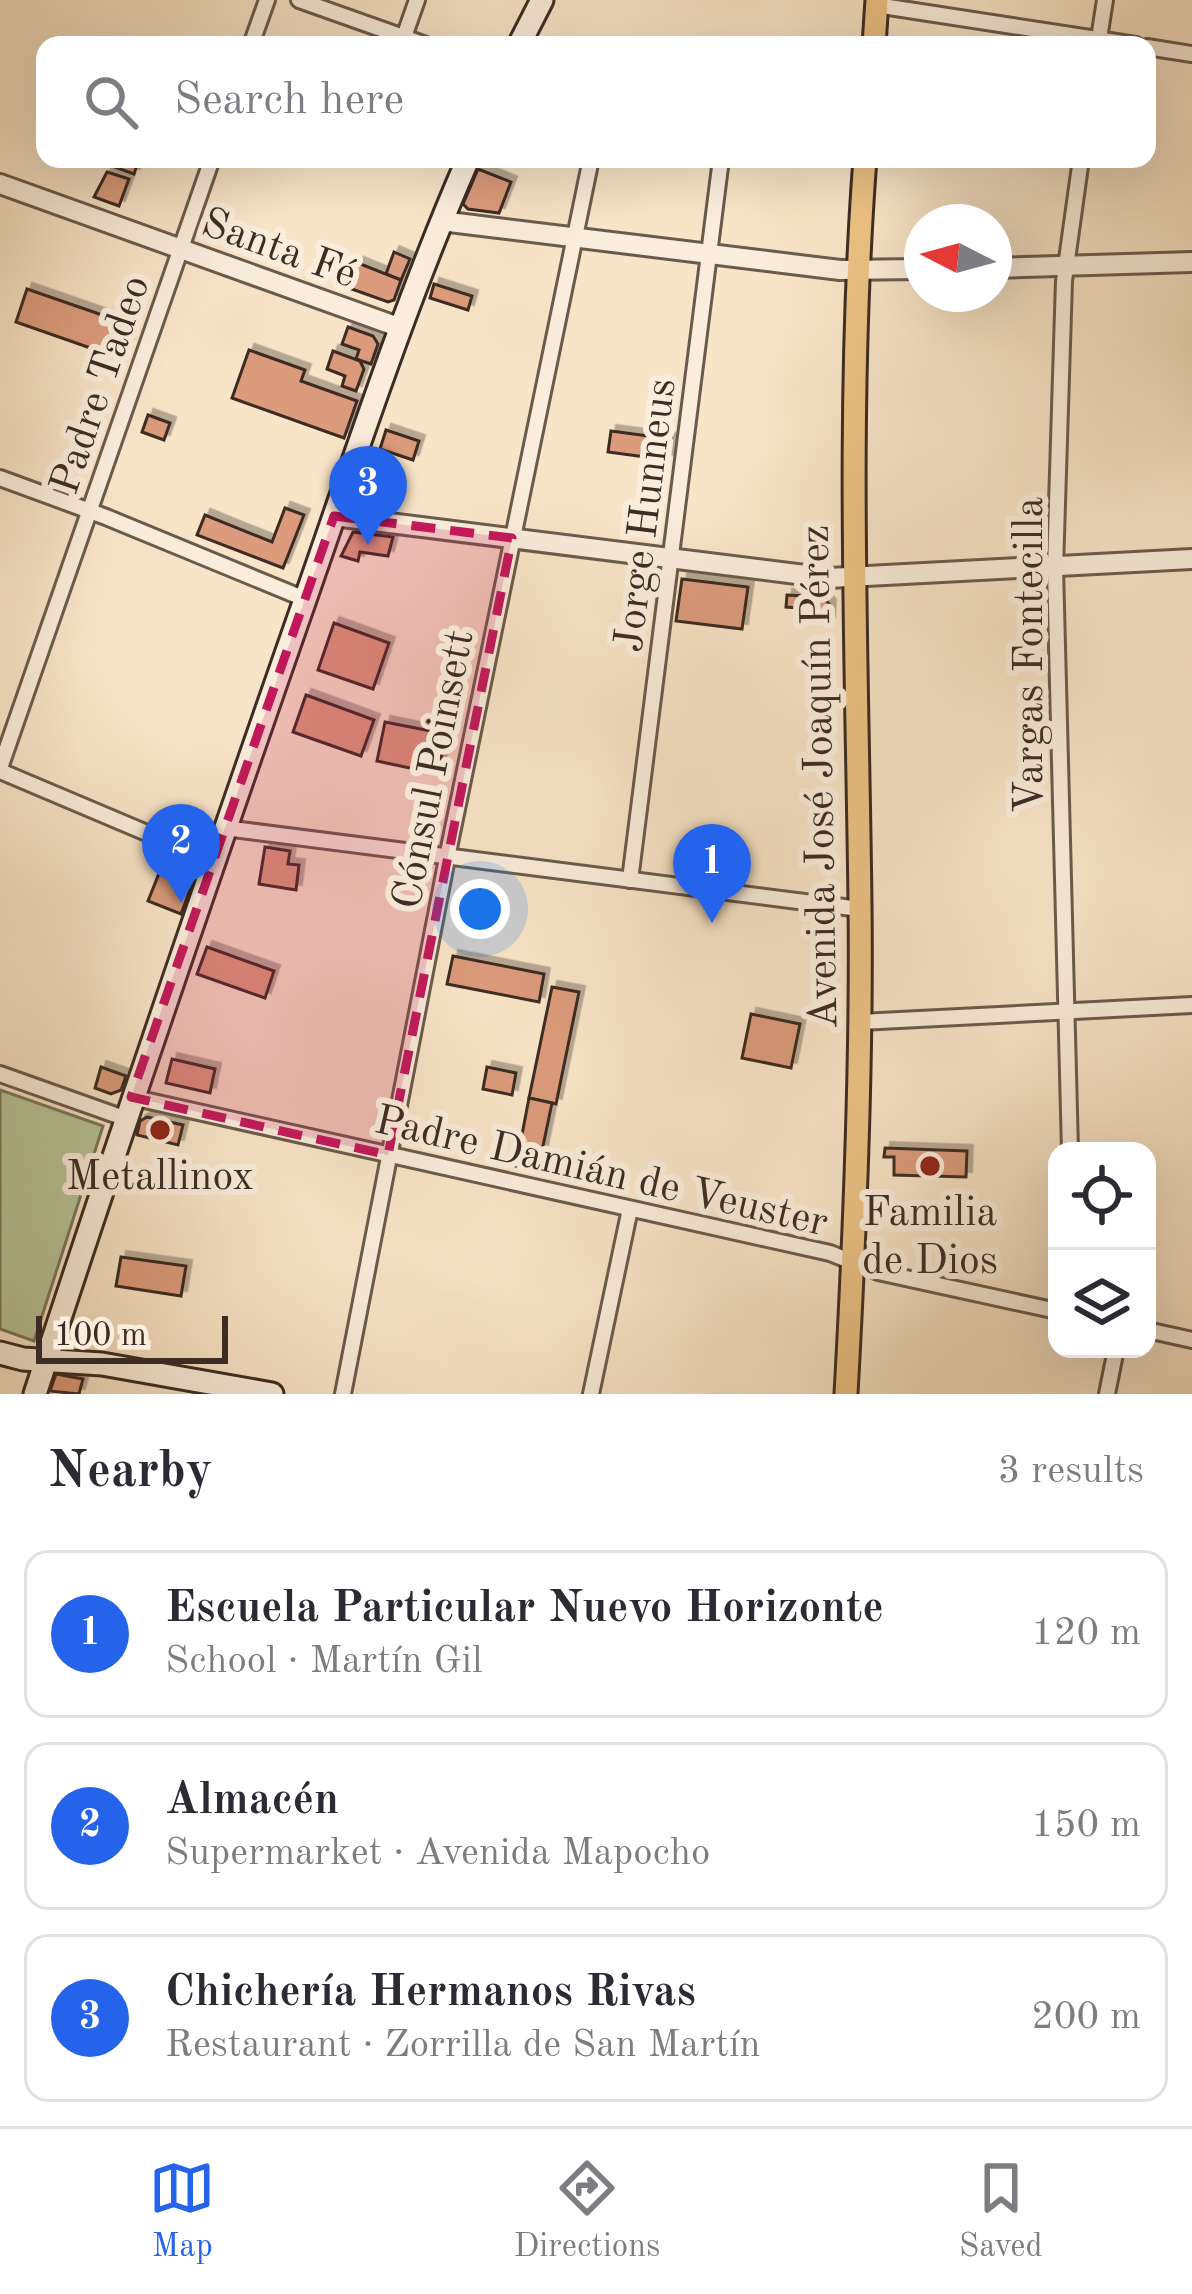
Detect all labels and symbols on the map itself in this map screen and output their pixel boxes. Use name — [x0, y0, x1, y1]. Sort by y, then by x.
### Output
street label: Santa Fé — [196, 202, 362, 297]
north arrow — [904, 204, 1012, 312]
street label: Padre Tadeo — [45, 271, 159, 500]
street label: Jorge Hunneus — [609, 376, 685, 655]
pin: 3 — [329, 446, 407, 545]
street label: Vargas Fontecilla — [1010, 497, 1052, 813]
street label: Avenida José Joaquín Pérez — [796, 524, 846, 1030]
street label: Cónsul Poinsett — [387, 627, 483, 913]
pin: 2 — [142, 804, 220, 903]
pin: 1 — [673, 824, 751, 923]
your location — [450, 879, 510, 939]
street label: Padre Damián de Veuster — [370, 1100, 832, 1246]
marker: Metallinox — [147, 1117, 173, 1143]
marker: Familia de Dios — [917, 1153, 943, 1179]
place label: Metallinox — [66, 1157, 254, 1199]
place label: Familia de Dios — [862, 1193, 998, 1283]
scale bar — [36, 1310, 228, 1363]

